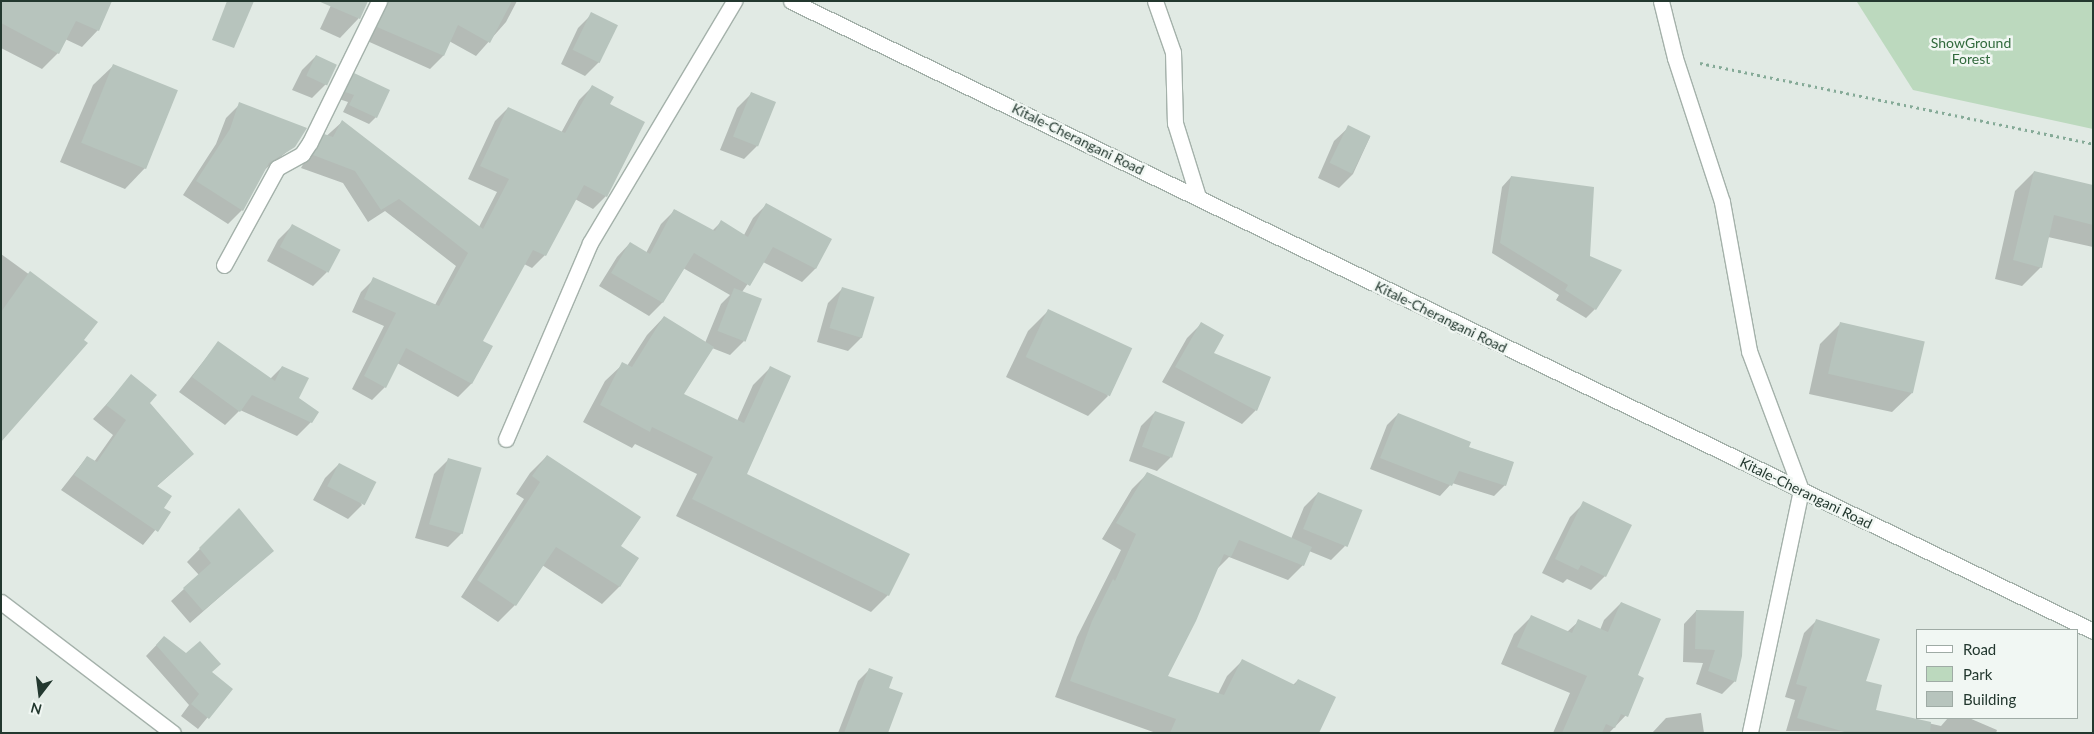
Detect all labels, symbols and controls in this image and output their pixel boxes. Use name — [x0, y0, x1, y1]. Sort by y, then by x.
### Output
park label: ShowGround Forest — [1931, 35, 2011, 68]
street label: Kitale-Cherangani Road — [1009, 100, 1147, 178]
street label: Kitale-Cherangani Road — [1372, 278, 1510, 356]
street label: Kitale-Cherangani Road — [1737, 454, 1875, 532]
legend — [1916, 629, 2079, 719]
text: Road — [1963, 640, 1996, 658]
text: Park — [1963, 665, 1992, 683]
north arrow — [15, 669, 65, 719]
text: Building — [1963, 690, 2016, 708]
text: N — [29, 699, 43, 719]

